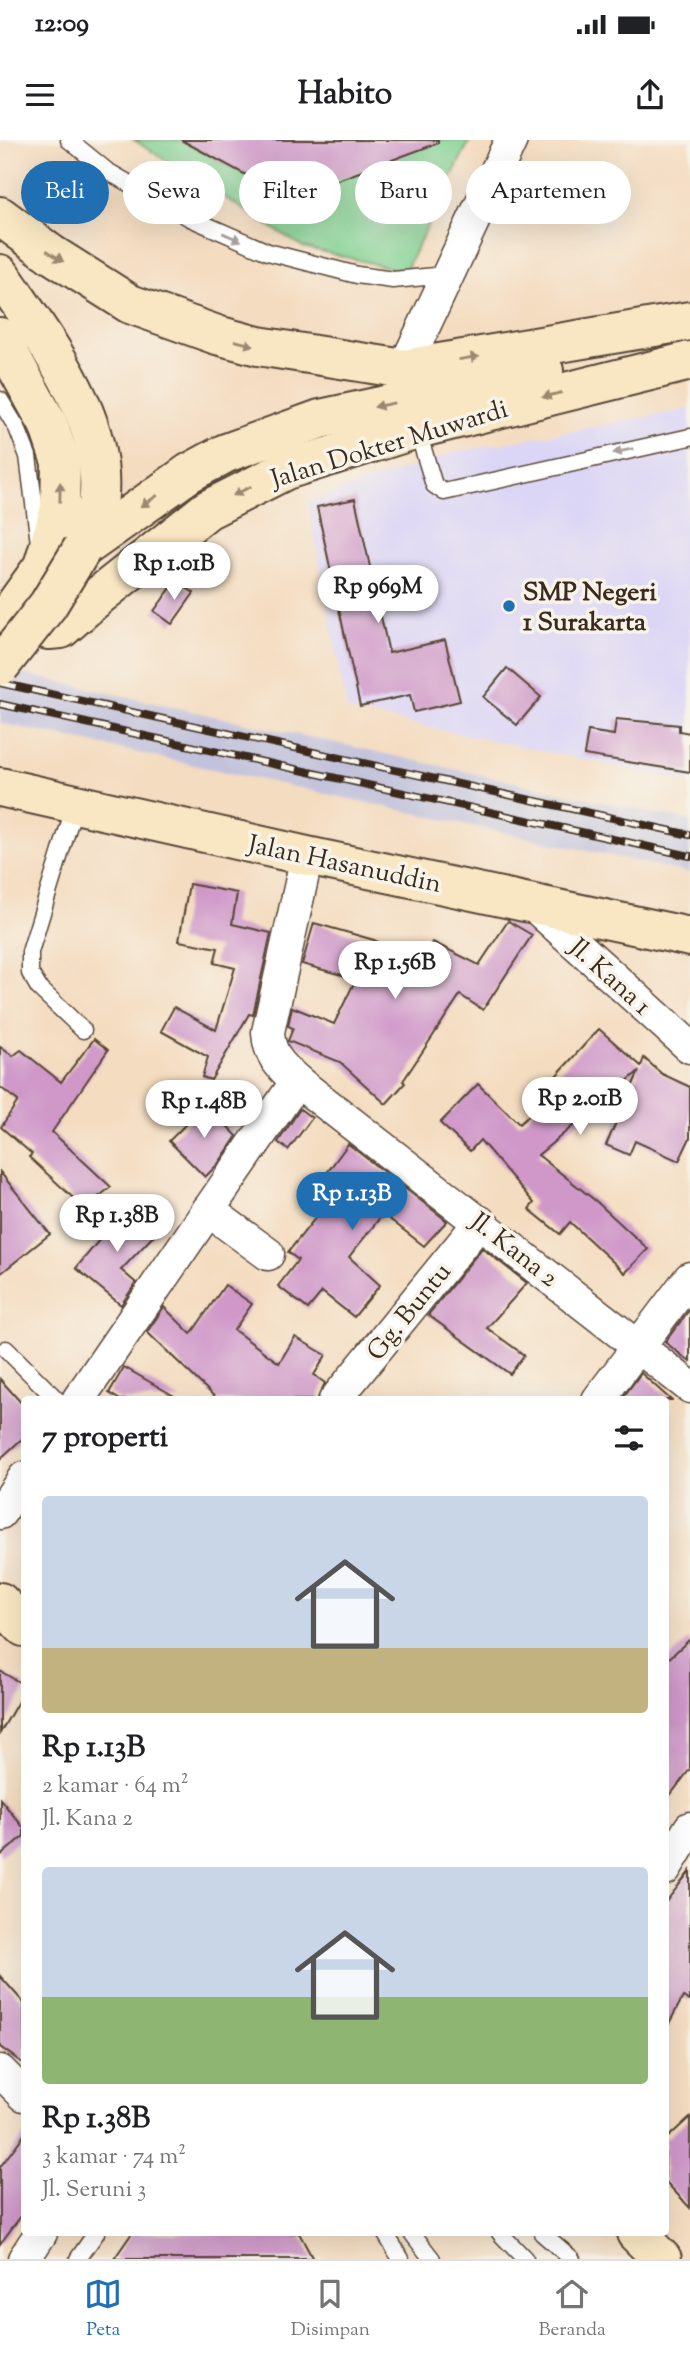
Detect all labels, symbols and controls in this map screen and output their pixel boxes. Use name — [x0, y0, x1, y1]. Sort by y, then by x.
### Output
text: 12:09 — [35, 6, 89, 43]
text: Habito — [298, 72, 392, 118]
icon: menu — [21, 76, 59, 114]
icon: share — [631, 76, 669, 114]
chip: Beli — [21, 161, 109, 224]
chip: Sewa — [123, 161, 225, 224]
chip: Filter — [239, 161, 341, 224]
chip: Baru — [355, 161, 452, 224]
chip: Apartemen — [466, 161, 631, 224]
one-way arrow — [222, 231, 243, 242]
one-way arrow — [45, 250, 65, 263]
one-way arrow — [234, 338, 255, 348]
one-way arrow — [458, 352, 480, 363]
one-way arrow — [541, 390, 563, 401]
street label: Jalan Dokter Muwardi — [265, 392, 513, 500]
one-way arrow — [373, 400, 395, 411]
one-way arrow — [612, 446, 634, 457]
one-way arrow — [54, 481, 66, 503]
one-way arrow — [232, 486, 252, 497]
one-way arrow — [140, 494, 159, 507]
pin: Rp 1.01B — [102, 542, 246, 602]
text: Rp 1.01B — [133, 548, 215, 581]
pin: Rp 969M — [313, 566, 443, 625]
text: Rp 969M — [334, 571, 422, 604]
place label: SMP Negeri 1 Surakarta — [523, 575, 657, 642]
marker: SMP Negeri 1 Surakarta — [501, 598, 517, 614]
street label: Jalan Hasanuddin — [243, 827, 444, 904]
street label: Jl. Kana 1 — [559, 930, 659, 1025]
pin: Rp 1.56B — [323, 942, 467, 1001]
text: Rp 1.56B — [354, 947, 436, 980]
pin: Rp 2.01B — [508, 1077, 652, 1137]
pin: Rp 1.48B — [132, 1080, 276, 1140]
text: Rp 2.01B — [538, 1083, 622, 1116]
text: Rp 1.48B — [161, 1086, 247, 1119]
pin: Rp 1.13B — [280, 1172, 424, 1232]
text: Rp 1.13B — [312, 1178, 392, 1211]
pin: Rp 1.38B — [45, 1194, 189, 1254]
text: Rp 1.38B — [76, 1200, 158, 1233]
street label: Jl. Kana 2 — [460, 1204, 565, 1297]
street label: Gg. Buntu — [359, 1256, 461, 1369]
text: 7 properti — [42, 1417, 168, 1460]
icon: filters — [610, 1419, 648, 1457]
icon: home — [282, 1541, 408, 1667]
text: Rp 1.13B — [42, 1727, 145, 1770]
text: 2 kamar · 64 m² — [42, 1770, 189, 1803]
text: Jl. Kana 2 — [42, 1803, 133, 1836]
icon: home — [282, 1912, 408, 2038]
text: Rp 1.38B — [42, 2098, 150, 2141]
text: 3 kamar · 74 m² — [42, 2141, 186, 2174]
text: Jl. Seruni 3 — [42, 2174, 146, 2207]
tab: Peta — [84, 2275, 122, 2344]
tab: Disimpan — [291, 2275, 370, 2344]
tab: Beranda — [539, 2275, 606, 2344]

